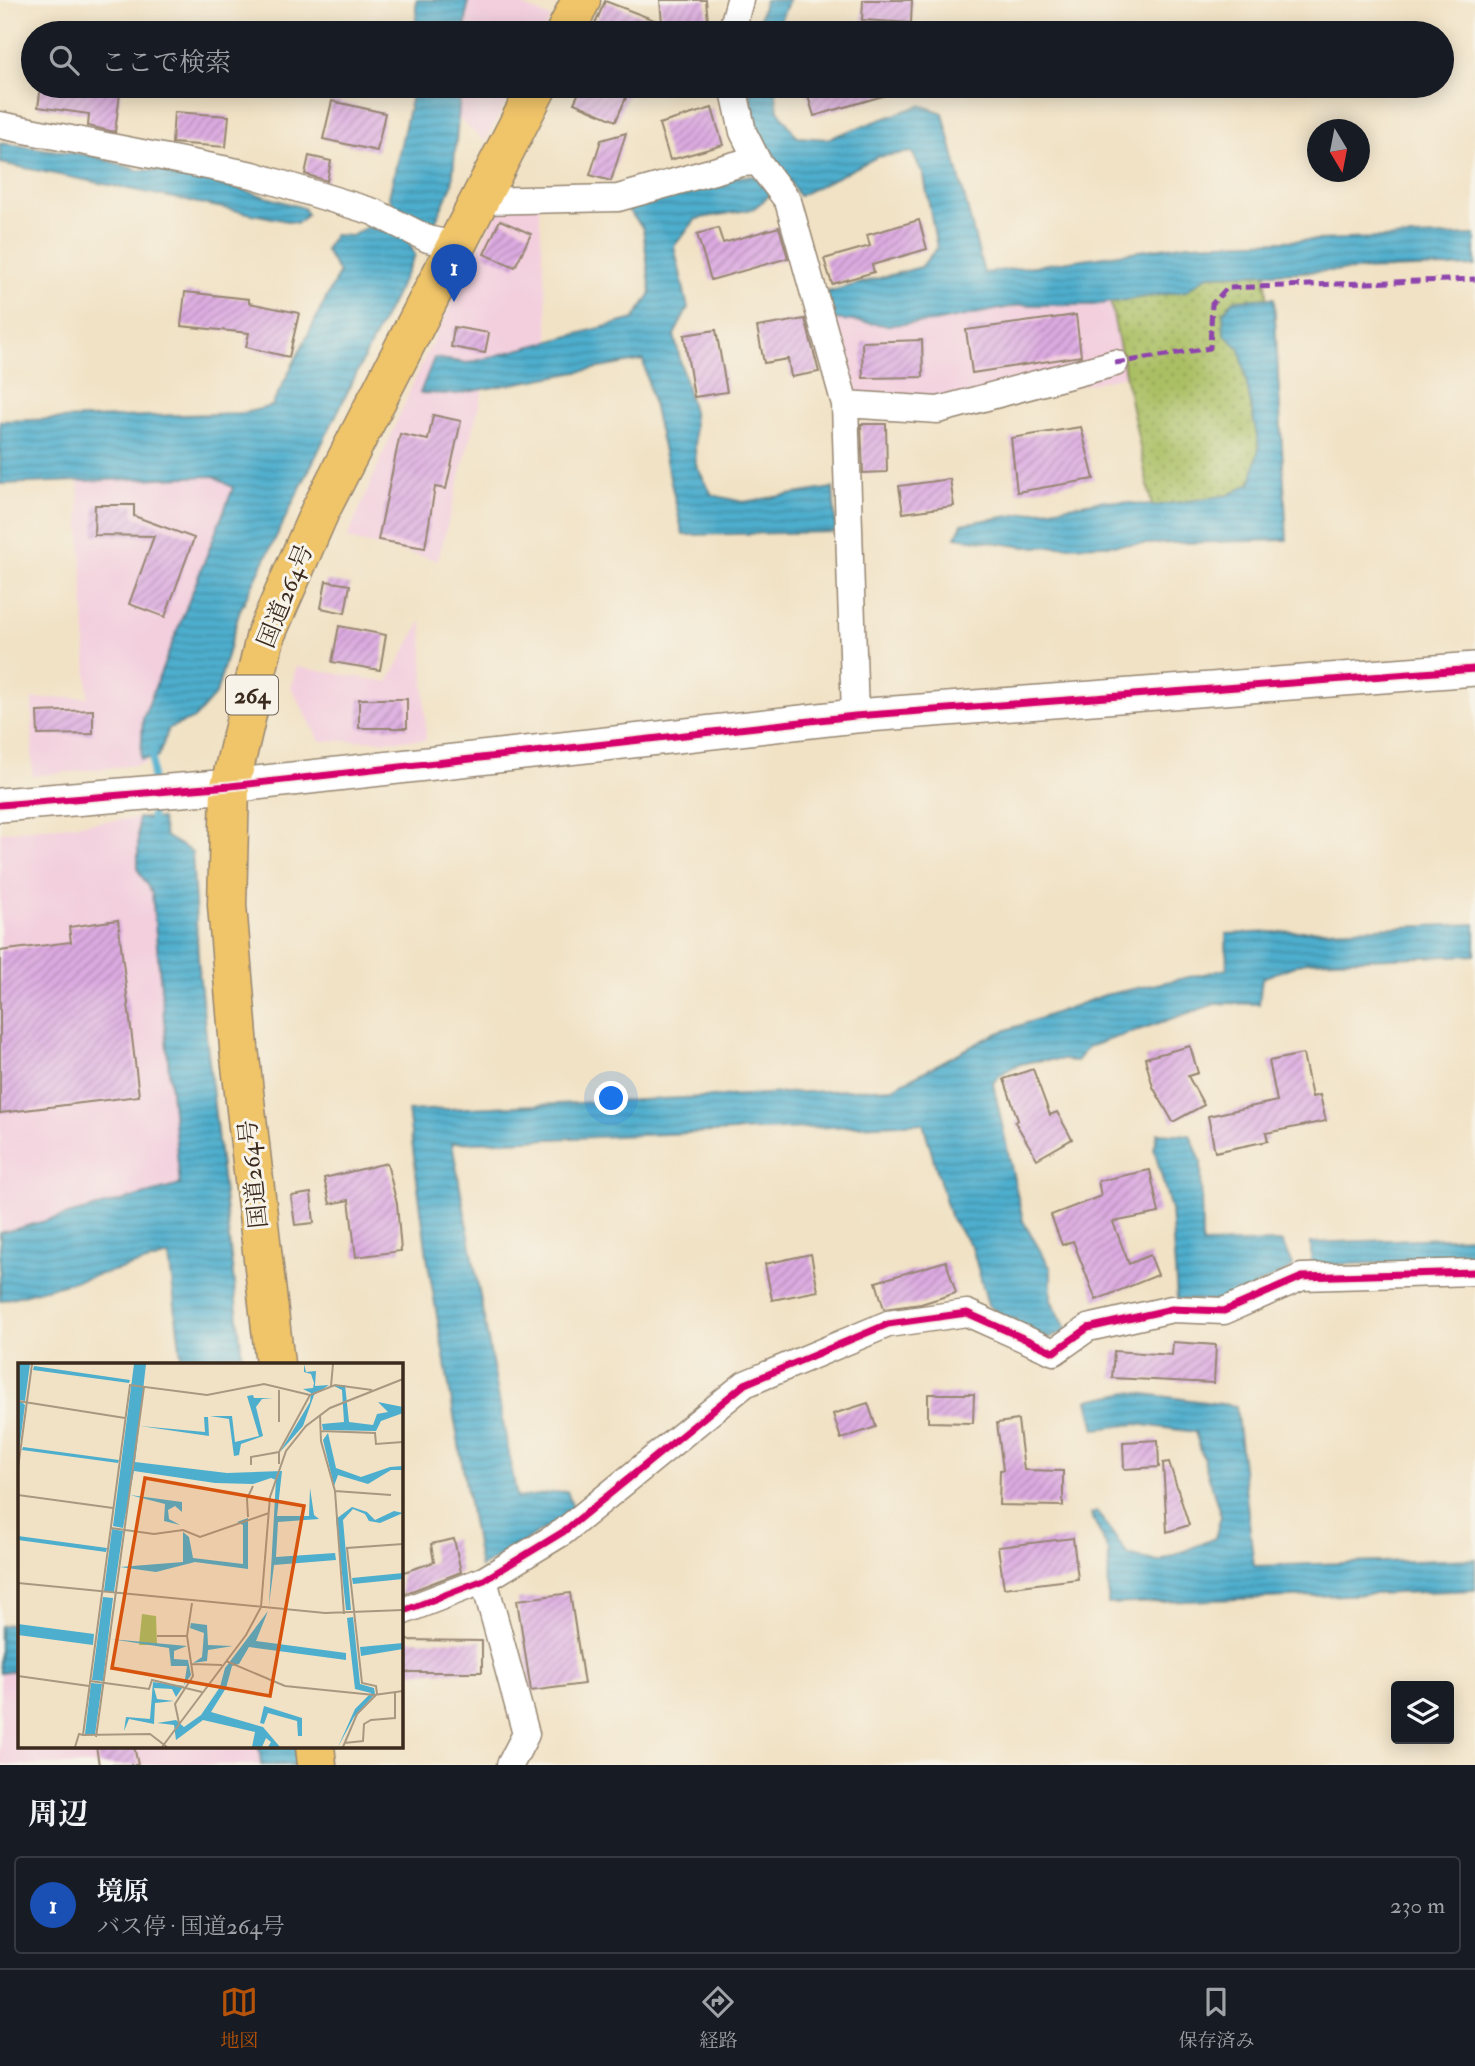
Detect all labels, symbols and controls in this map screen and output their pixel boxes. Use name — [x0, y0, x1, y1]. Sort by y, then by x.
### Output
search box — [21, 21, 1454, 98]
icon: search — [45, 41, 83, 79]
text: ここで検索 — [101, 47, 231, 79]
north arrow — [1307, 119, 1370, 182]
pin: 1 — [431, 244, 477, 302]
street label: 国道264号 — [251, 540, 320, 653]
road number: 264 — [226, 676, 278, 715]
your location — [594, 1081, 628, 1115]
street label: 国道264号 — [232, 1118, 275, 1230]
inset map — [18, 1363, 402, 1748]
map controls — [1391, 1681, 1454, 1744]
button: layers — [1391, 1681, 1454, 1744]
text: 周辺 — [28, 1796, 88, 1833]
text: 境原 — [97, 1876, 149, 1908]
text: 1 — [49, 1891, 57, 1920]
text: 230 m — [1390, 1891, 1445, 1920]
text: バス停 · 国道264号 — [97, 1912, 285, 1941]
tab: 地図 — [220, 1983, 259, 2053]
tab: 経路 — [699, 1983, 738, 2053]
tab: 保存済み — [1178, 1983, 1255, 2053]

